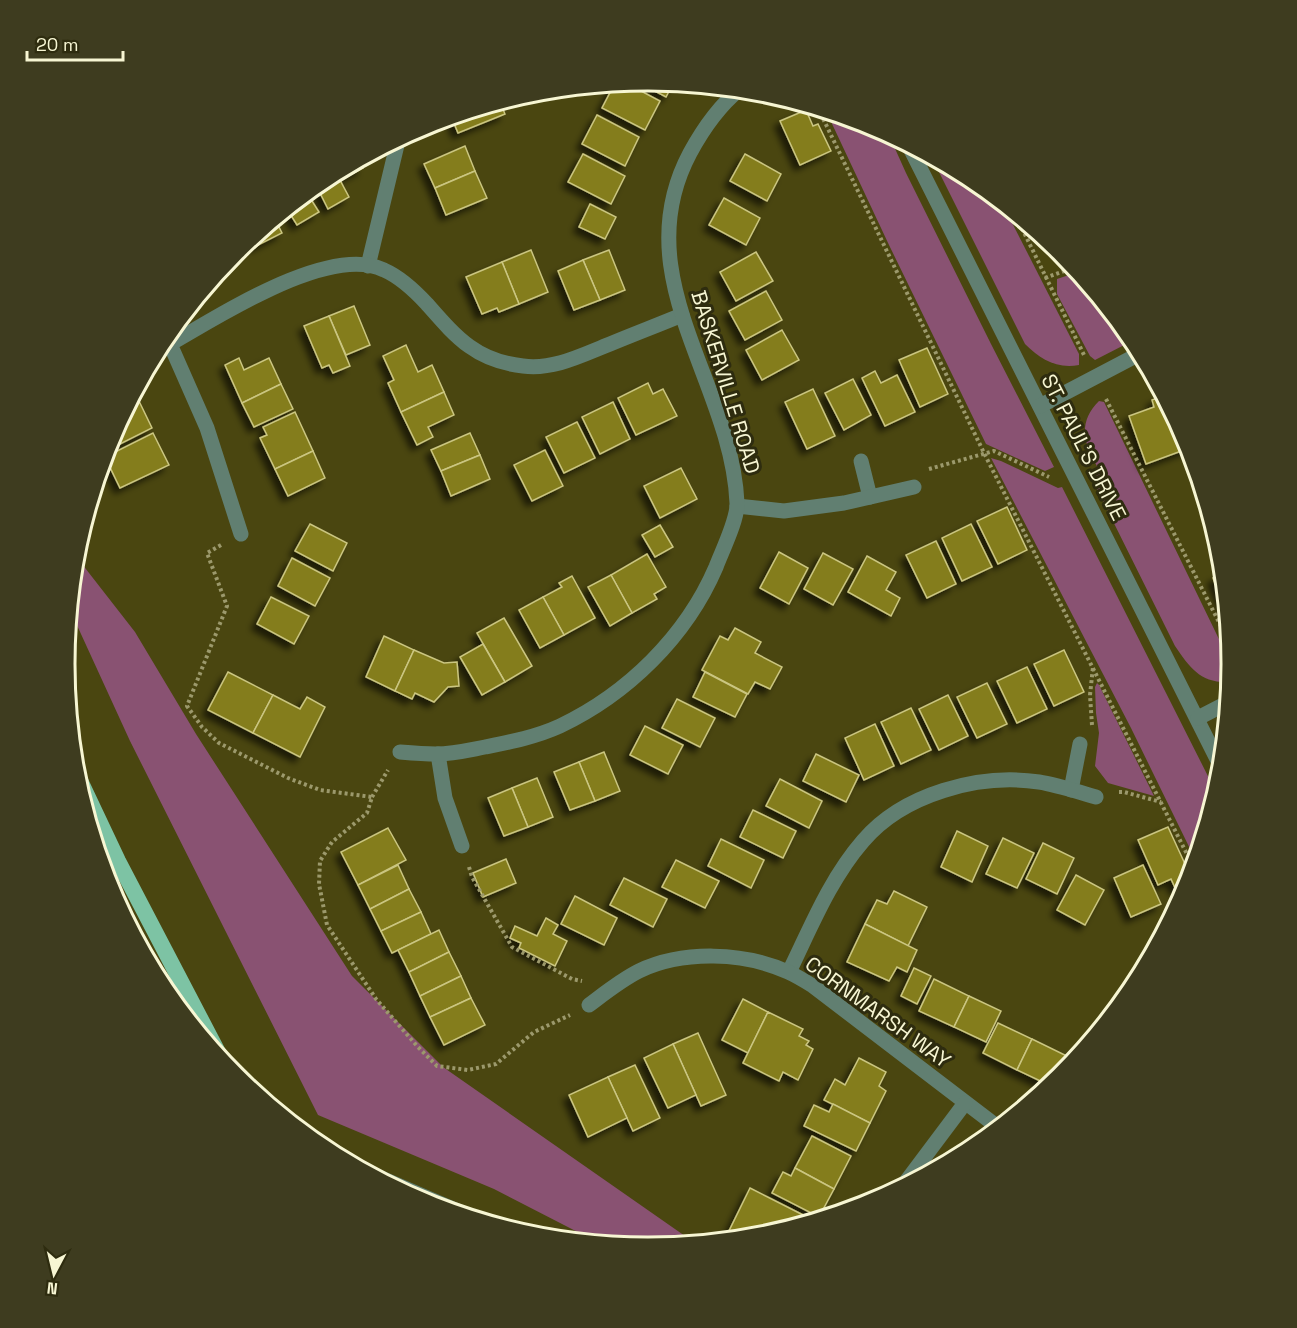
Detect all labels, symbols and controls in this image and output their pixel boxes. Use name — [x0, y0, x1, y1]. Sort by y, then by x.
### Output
scale bar — [27, 24, 123, 62]
text: 20 m — [36, 33, 79, 56]
street label: BASKERVILLE ROAD — [685, 287, 767, 477]
street label: ST. PAUL'S DRIVE — [1035, 369, 1133, 525]
street label: CORNMARSH WAY — [800, 950, 956, 1074]
north arrow — [24, 1244, 84, 1304]
text: N — [46, 1277, 59, 1299]

